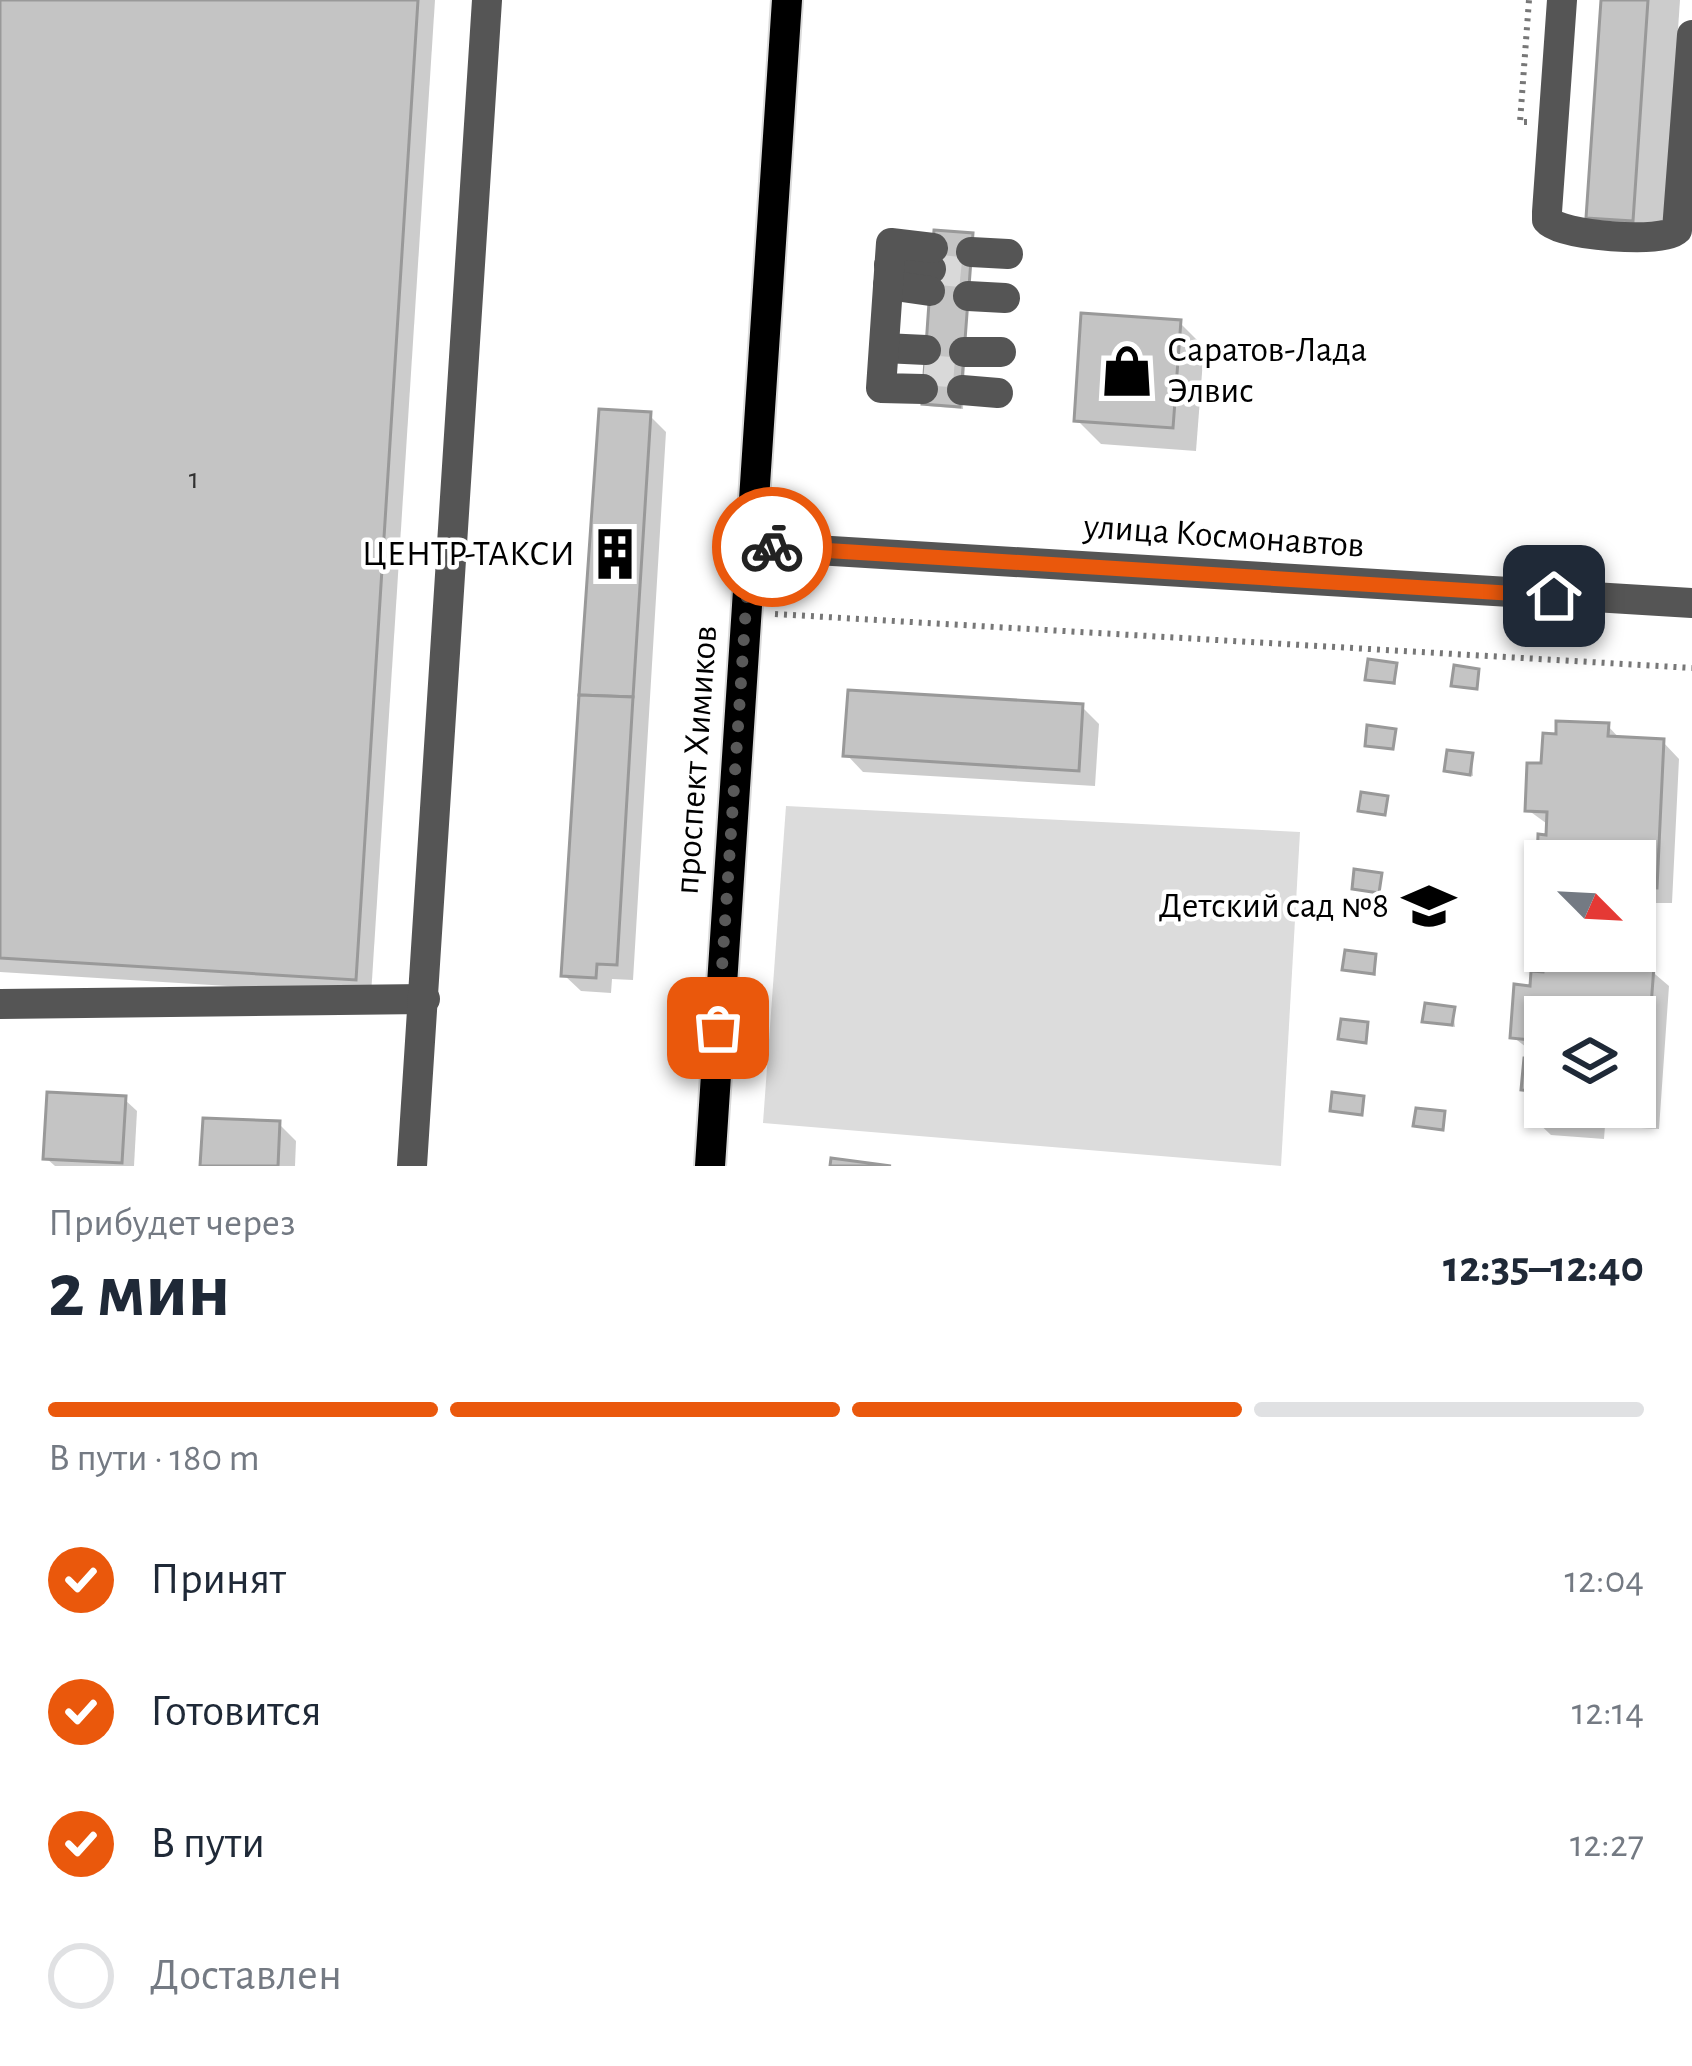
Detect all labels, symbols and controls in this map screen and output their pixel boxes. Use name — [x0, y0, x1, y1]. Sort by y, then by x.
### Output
place label: Саратов-Лада Элвис — [1167, 332, 1367, 409]
shop icon: Саратов-Лада Элвис — [1098, 342, 1156, 400]
house number: 1 — [189, 464, 199, 494]
courier — [712, 487, 832, 607]
street label: улица Космонавтов — [1082, 508, 1365, 564]
icon: bike — [739, 514, 805, 580]
building icon: ЦЕНТР-ТАКСИ — [586, 525, 644, 583]
place label: ЦЕНТР-ТАКСИ — [362, 536, 575, 572]
pin — [1503, 545, 1605, 647]
icon: home — [1521, 563, 1587, 629]
street label: проспект Химиков — [669, 624, 723, 896]
north arrow — [1524, 840, 1656, 972]
map controls — [1524, 840, 1656, 1128]
school or university icon: Детский сад №8 — [1400, 877, 1458, 935]
place label: Детский сад №8 — [1159, 888, 1389, 924]
pin — [667, 977, 769, 1079]
icon: bag — [685, 995, 751, 1061]
button: layers — [1524, 996, 1656, 1128]
text: Прибудет через — [48, 1204, 295, 1243]
text: 12:35–12:40 — [1443, 1245, 1644, 1290]
text: 2 мин — [48, 1253, 231, 1331]
text: В пути · 180 m — [48, 1439, 260, 1478]
icon: check — [48, 1547, 114, 1613]
text: Принят — [150, 1557, 286, 1602]
text: 12:04 — [1565, 1561, 1644, 1600]
icon: check — [48, 1679, 114, 1745]
text: Готовится — [150, 1689, 322, 1734]
text: 12:14 — [1572, 1693, 1644, 1732]
icon: check — [48, 1811, 114, 1877]
text: В пути — [150, 1821, 265, 1866]
text: 12:27 — [1570, 1825, 1644, 1864]
text: Доставлен — [150, 1953, 342, 1998]

